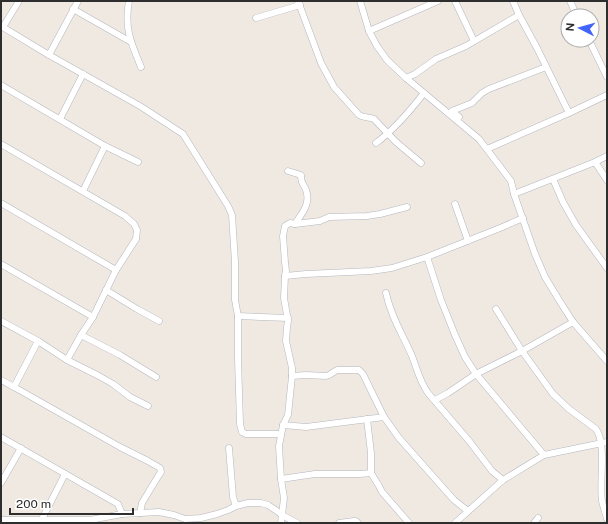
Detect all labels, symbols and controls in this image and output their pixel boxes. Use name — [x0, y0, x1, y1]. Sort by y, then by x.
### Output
north arrow — [560, 8, 600, 48]
text: N — [564, 22, 576, 32]
scale bar — [10, 490, 133, 516]
text: 200 m — [16, 497, 51, 511]

